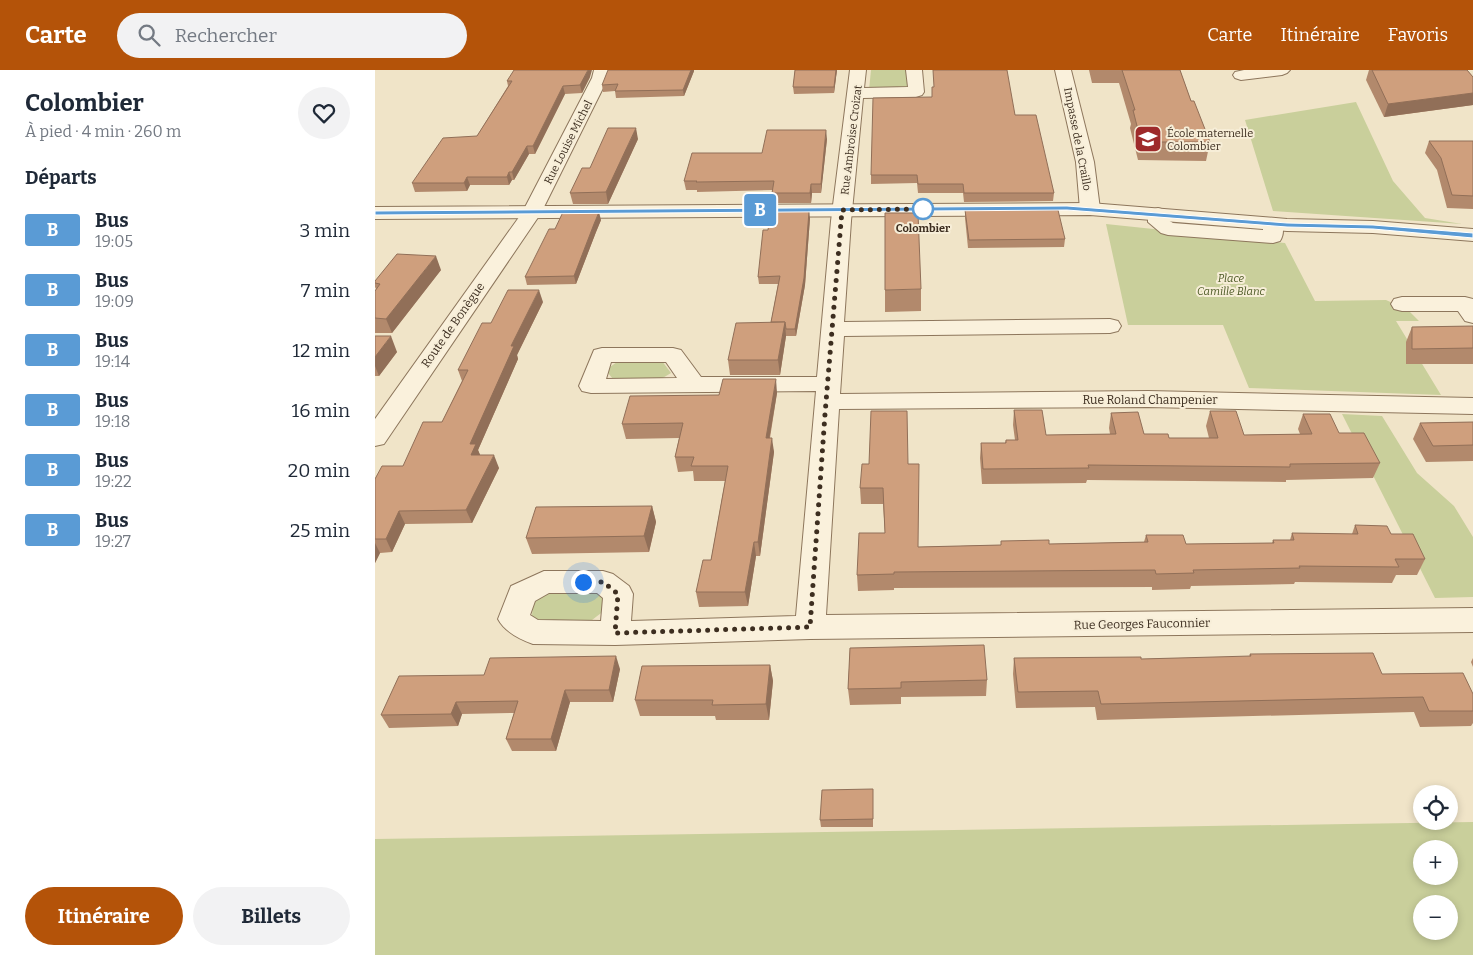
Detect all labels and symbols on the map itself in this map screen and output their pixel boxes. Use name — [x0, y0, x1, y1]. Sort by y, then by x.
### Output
street label: Rue Ambroise Croizat — [838, 84, 865, 196]
street label: Impasse de la Craillo — [1061, 86, 1094, 192]
street label: Rue Louise Michel — [542, 98, 595, 186]
school or university icon: École maternelle Colombier — [1133, 124, 1163, 154]
place label: École maternelle Colombier — [1167, 126, 1253, 153]
line badge: B — [744, 194, 776, 226]
marker: Colombier — [912, 198, 934, 220]
place label: Colombier — [896, 222, 951, 235]
park label: Place Camille Blanc — [1197, 272, 1266, 298]
street label: Route de Bonègue — [418, 280, 488, 370]
street label: Rue Roland Champenier — [1082, 393, 1218, 407]
your location — [571, 570, 596, 595]
street label: Rue Georges Fauconnier — [1074, 616, 1211, 632]

